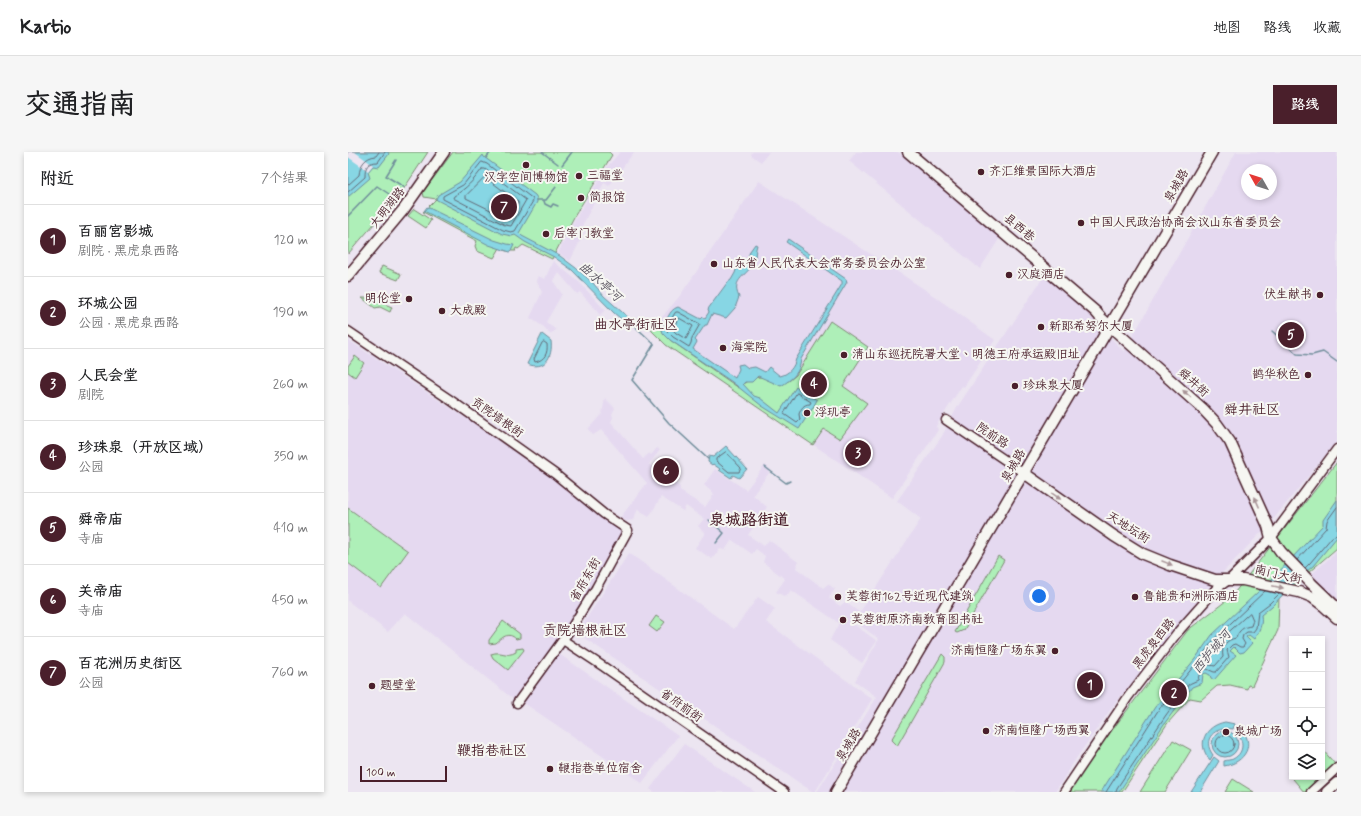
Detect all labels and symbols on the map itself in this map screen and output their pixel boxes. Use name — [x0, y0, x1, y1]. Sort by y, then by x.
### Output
marker: 汉字空间博物馆 — [521, 160, 531, 170]
place label: 齐汇维景国际大酒店 — [989, 164, 1097, 180]
north arrow — [1241, 164, 1277, 200]
street label: 泉城路 — [1161, 166, 1193, 206]
marker: 齐汇维景国际大酒店 — [976, 167, 986, 177]
place label: 三福堂 — [587, 168, 623, 184]
place label: 汉字空间博物馆 — [484, 170, 568, 186]
marker: 三福堂 — [574, 171, 584, 181]
street label: 大明湖路 — [367, 184, 409, 232]
place label: 简报馆 — [589, 190, 625, 206]
pin: 7 — [491, 192, 517, 222]
marker: 简报馆 — [576, 193, 586, 203]
street label: 县西巷 — [1000, 210, 1038, 246]
place label: 中国人民政治协商会议山东省委员会 — [1089, 215, 1281, 231]
marker: 中国人民政治协商会议山东省委员会 — [1076, 218, 1086, 228]
place label: 后宰门教堂 — [554, 226, 614, 242]
marker: 后宰门教堂 — [541, 229, 551, 239]
place label: 山东省人民代表大会常务委员会办公室 — [722, 256, 926, 272]
water label: 曲水亭河 — [575, 258, 626, 307]
marker: 山东省人民代表大会常务委员会办公室 — [709, 259, 719, 269]
place label: 汉庭酒店 — [1017, 267, 1065, 283]
marker: 汉庭酒店 — [1004, 270, 1014, 280]
place label: 伏生献书 — [1264, 287, 1312, 303]
marker: 伏生献书 — [1315, 290, 1325, 300]
place label: 明伦堂 — [365, 291, 401, 307]
marker: 明伦堂 — [404, 294, 414, 304]
place label: 大成殿 — [450, 303, 486, 319]
marker: 大成殿 — [437, 306, 447, 316]
district label: 曲水亭街社区 — [594, 316, 678, 334]
place label: 新郎希努尔大厦 — [1049, 319, 1133, 335]
pin: 5 — [1278, 320, 1304, 350]
marker: 新郎希努尔大厦 — [1036, 322, 1046, 332]
place label: 海棠院 — [731, 340, 767, 356]
marker: 海棠院 — [718, 343, 728, 353]
place label: 清山东巡抚院署大堂、明德王府承运殿旧址 — [852, 347, 1080, 363]
marker: 清山东巡抚院署大堂、明德王府承运殿旧址 — [839, 350, 849, 360]
street label: 舜井街 — [1174, 365, 1212, 401]
place label: 鹊华秋色 — [1252, 367, 1300, 383]
pin: 4 — [801, 369, 827, 399]
marker: 鹊华秋色 — [1303, 370, 1313, 380]
place label: 珍珠泉大厦 — [1023, 378, 1083, 394]
marker: 珍珠泉大厦 — [1010, 381, 1020, 391]
one-way arrow — [1182, 390, 1192, 399]
street label: 贡院墙根街 — [468, 394, 526, 442]
district label: 舜井社区 — [1224, 401, 1280, 419]
place label: 浮玑亭 — [815, 405, 851, 421]
marker: 浮玑亭 — [802, 408, 812, 418]
street label: 院前路 — [973, 419, 1011, 453]
pin: 3 — [845, 438, 871, 468]
street label: 泉城路 — [998, 446, 1030, 486]
pin: 6 — [653, 456, 679, 486]
one-way arrow — [1051, 492, 1061, 500]
one-way arrow — [1254, 496, 1260, 507]
street label: 天地坛街 — [1103, 508, 1153, 548]
district label: 泉城路街道 — [709, 510, 789, 531]
street label: 省府东街 — [567, 555, 605, 605]
one-way arrow — [1161, 560, 1172, 566]
street label: 南门大街 — [1253, 562, 1303, 588]
one-way arrow — [1272, 585, 1284, 591]
your location — [1029, 586, 1049, 606]
place label: 芙蓉街162号近现代建筑 — [846, 589, 973, 605]
place label: 鲁能贵和洲际酒店 — [1143, 589, 1239, 605]
marker: 芙蓉街162号近现代建筑 — [833, 592, 843, 602]
marker: 鲁能贵和洲际酒店 — [1130, 592, 1140, 602]
place label: 芙蓉街原济南教育图书社 — [851, 612, 983, 628]
marker: 芙蓉街原济南教育图书社 — [838, 615, 848, 625]
street label: 黑虎泉西路 — [1129, 615, 1179, 673]
district label: 贡院墙根社区 — [543, 622, 627, 640]
water label: 西护城河 — [1189, 625, 1237, 677]
place label: 济南恒隆广场东翼 — [951, 643, 1047, 659]
marker: 济南恒隆广场东翼 — [1050, 646, 1060, 656]
pin: 1 — [1077, 670, 1103, 700]
place label: 题壁堂 — [380, 678, 416, 694]
pin: 2 — [1161, 678, 1187, 708]
marker: 题壁堂 — [367, 681, 377, 691]
street label: 省府前街 — [657, 686, 705, 726]
place label: 济南恒隆广场西翼 — [994, 723, 1090, 739]
place label: 泉城广场 — [1234, 724, 1282, 740]
street label: 泉城路 — [833, 725, 865, 765]
marker: 济南恒隆广场西翼 — [981, 726, 991, 736]
marker: 泉城广场 — [1221, 727, 1231, 737]
district label: 鞭指巷社区 — [457, 742, 527, 760]
place label: 鞭指巷单位宿舍 — [558, 761, 642, 777]
scale bar — [360, 764, 447, 783]
marker: 鞭指巷单位宿舍 — [545, 764, 555, 774]

